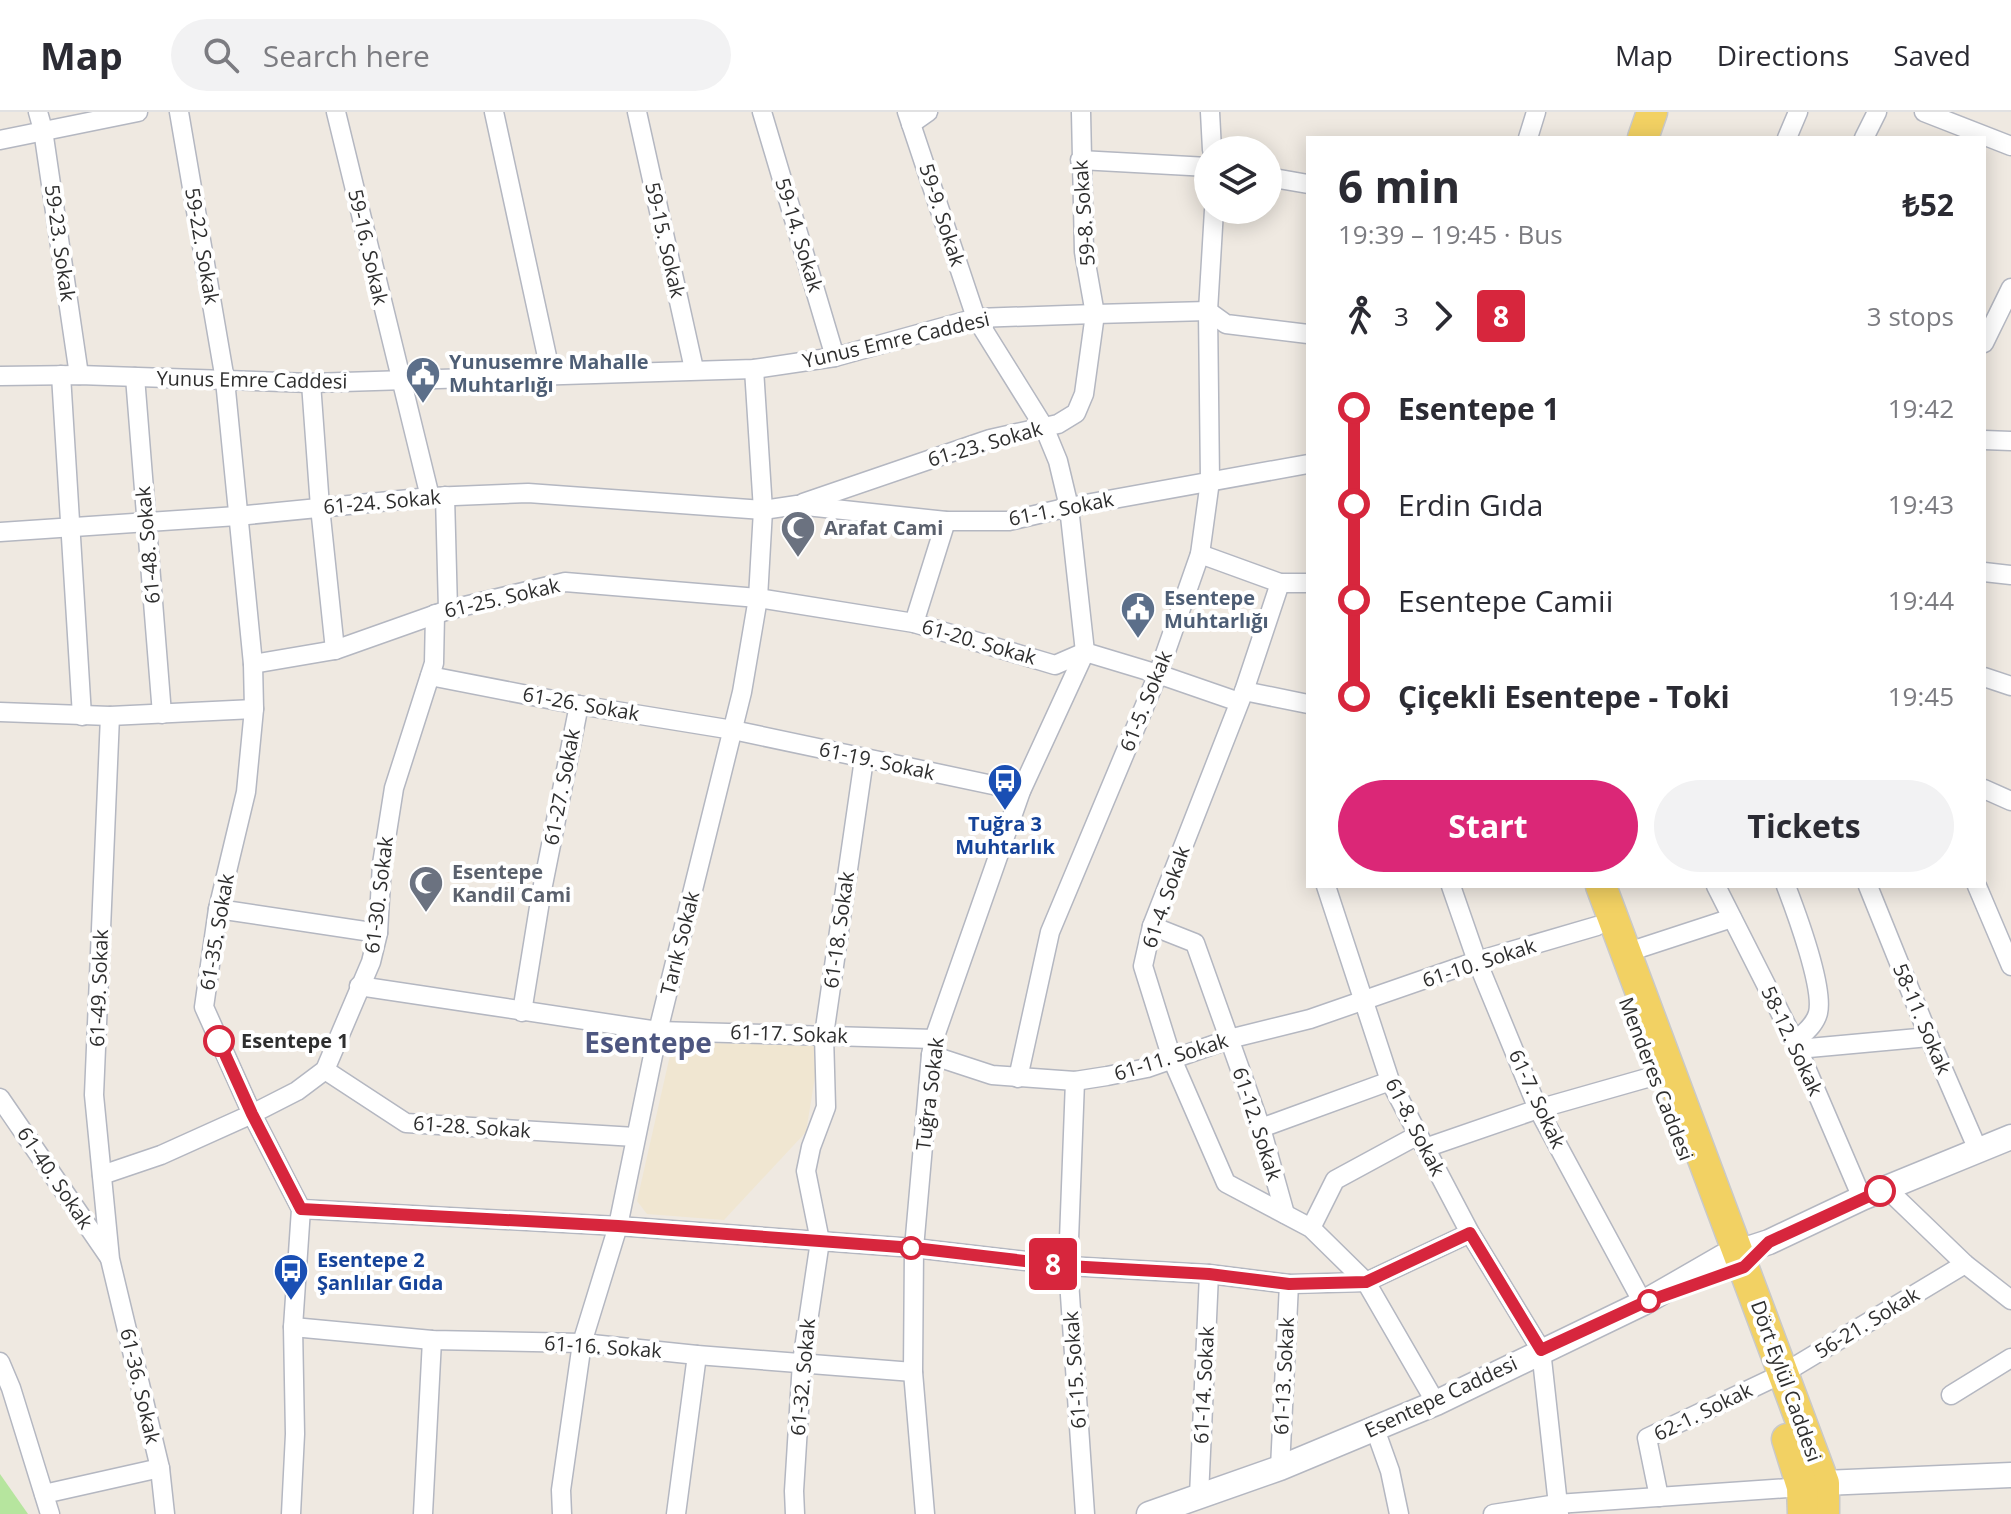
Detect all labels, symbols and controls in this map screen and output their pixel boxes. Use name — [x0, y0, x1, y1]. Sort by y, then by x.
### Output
search box — [171, 19, 731, 91]
text: Map — [40, 29, 123, 81]
icon: search — [199, 33, 243, 77]
text: Search here — [263, 35, 430, 76]
text: Map — [1615, 36, 1673, 74]
text: Directions — [1717, 36, 1849, 74]
text: Saved — [1893, 36, 1971, 74]
map controls — [1194, 136, 1282, 224]
button: layers — [1194, 136, 1282, 224]
text: 6 min — [1338, 156, 1460, 216]
street label: 59-8. Sokak — [1066, 159, 1101, 267]
street label: 59-9. Sokak — [913, 160, 972, 270]
street label: 59-14. Sokak — [769, 175, 830, 296]
street label: 59-15. Sokak — [639, 179, 692, 301]
street label: 59-23. Sokak — [39, 183, 82, 304]
text: ₺52 — [1903, 184, 1954, 225]
street label: 59-22. Sokak — [179, 186, 226, 307]
street label: 59-16. Sokak — [342, 186, 395, 308]
text: 19:39 – 19:45 · Bus — [1338, 216, 1563, 252]
icon: walk — [1338, 294, 1382, 338]
icon: forward — [1421, 294, 1465, 338]
text: 8 — [1493, 297, 1509, 335]
text: 3 — [1394, 298, 1409, 334]
text: 3 stops — [1867, 298, 1954, 334]
street label: Yunus Emre Caddesi — [800, 305, 992, 374]
place label: Yunusemre Mahalle Muhtarlığı — [449, 348, 649, 398]
public building icon: Yunusemre Mahalle Muhtarlığı — [404, 355, 442, 405]
street label: Yunus Emre Caddesi — [156, 364, 348, 395]
text: Esentepe 1 — [1398, 388, 1560, 429]
text: 19:42 — [1888, 390, 1954, 426]
street label: 61-23. Sokak — [925, 414, 1046, 473]
street label: 61-24. Sokak — [322, 483, 442, 520]
text: Erdin Gıda — [1398, 484, 1543, 525]
street label: 61-48. Sokak — [129, 485, 166, 605]
street label: 61-1. Sokak — [1006, 485, 1116, 532]
text: 19:43 — [1888, 486, 1954, 522]
mosque icon: Arafat Cami — [779, 509, 817, 559]
place label: Arafat Cami — [824, 514, 943, 541]
street label: 61-25. Sokak — [441, 571, 563, 624]
text: Esentepe Camii — [1398, 580, 1613, 621]
text: 19:44 — [1888, 582, 1954, 618]
place label: Esentepe Muhtarlığı — [1164, 584, 1269, 634]
public building icon: Esentepe Muhtarlığı — [1119, 590, 1157, 640]
street label: 61-20. Sokak — [919, 612, 1040, 671]
street label: 61-5. Sokak — [1113, 646, 1178, 755]
text: Çiçekli Esentepe - Toki — [1398, 676, 1730, 717]
text: 19:45 — [1888, 678, 1954, 714]
street label: 61-26. Sokak — [521, 680, 642, 727]
street label: 61-27. Sokak — [537, 726, 586, 847]
street label: 61-19. Sokak — [817, 735, 938, 786]
bus stop icon: Tuğra 3 Muhtarlık — [986, 762, 1024, 812]
button: Start — [1338, 780, 1638, 872]
button: Tickets — [1654, 780, 1954, 872]
place label: Tuğra 3 Muhtarlık — [955, 810, 1055, 860]
street label: 61-30. Sokak — [358, 834, 399, 955]
street label: 61-4. Sokak — [1135, 842, 1196, 951]
place label: Esentepe Kandil Cami — [452, 858, 571, 908]
mosque icon: Esentepe Kandil Cami — [407, 864, 445, 914]
street label: 61-18. Sokak — [817, 869, 860, 990]
street label: 61-35. Sokak — [193, 871, 240, 992]
street label: Tarık Sokak — [654, 888, 706, 998]
street label: 61-49. Sokak — [83, 928, 114, 1047]
street label: 61-10. Sokak — [1419, 931, 1539, 994]
street label: 58-11. Sokak — [1887, 959, 1958, 1079]
street label: 58-12. Sokak — [1755, 982, 1830, 1100]
street label: Menderes Caddesi — [1613, 993, 1700, 1164]
street label: 61-17. Sokak — [730, 1018, 849, 1049]
district label: Esentepe — [584, 1023, 712, 1061]
marker: Esentepe 1 — [204, 1026, 234, 1056]
street label: 61-11. Sokak — [1111, 1026, 1232, 1087]
place label: Esentepe 1 — [241, 1027, 349, 1054]
street label: Tuğra Sokak — [909, 1035, 950, 1152]
street label: 61-7. Sokak — [1503, 1045, 1572, 1153]
street label: 61-12. Sokak — [1226, 1064, 1289, 1184]
street label: 61-8. Sokak — [1379, 1073, 1452, 1181]
street label: 61-28. Sokak — [412, 1109, 532, 1144]
street label: 61-40. Sokak — [11, 1121, 100, 1234]
unlabelled marker — [1865, 1176, 1895, 1206]
unlabelled marker — [900, 1237, 922, 1259]
line badge: 8 — [1027, 1238, 1079, 1290]
text: 8 — [1045, 1245, 1061, 1283]
place label: Esentepe 2 Şanlılar Gıda — [317, 1246, 443, 1296]
bus stop icon: Esentepe 2 Şanlılar Gıda — [272, 1252, 310, 1302]
street label: 56-21. Sokak — [1809, 1280, 1925, 1364]
unlabelled marker — [1638, 1290, 1660, 1312]
street label: Dört Eylül Caddesi — [1745, 1296, 1828, 1465]
street label: 61-15. Sokak — [1057, 1310, 1092, 1430]
street label: 61-13. Sokak — [1267, 1316, 1300, 1435]
street label: 61-32. Sokak — [784, 1317, 821, 1437]
street label: 61-36. Sokak — [114, 1325, 167, 1447]
street label: 61-14. Sokak — [1187, 1325, 1220, 1444]
street label: 61-16. Sokak — [543, 1329, 663, 1364]
street label: Esentepe Caddesi — [1360, 1349, 1521, 1444]
street label: 62-1. Sokak — [1649, 1376, 1757, 1447]

